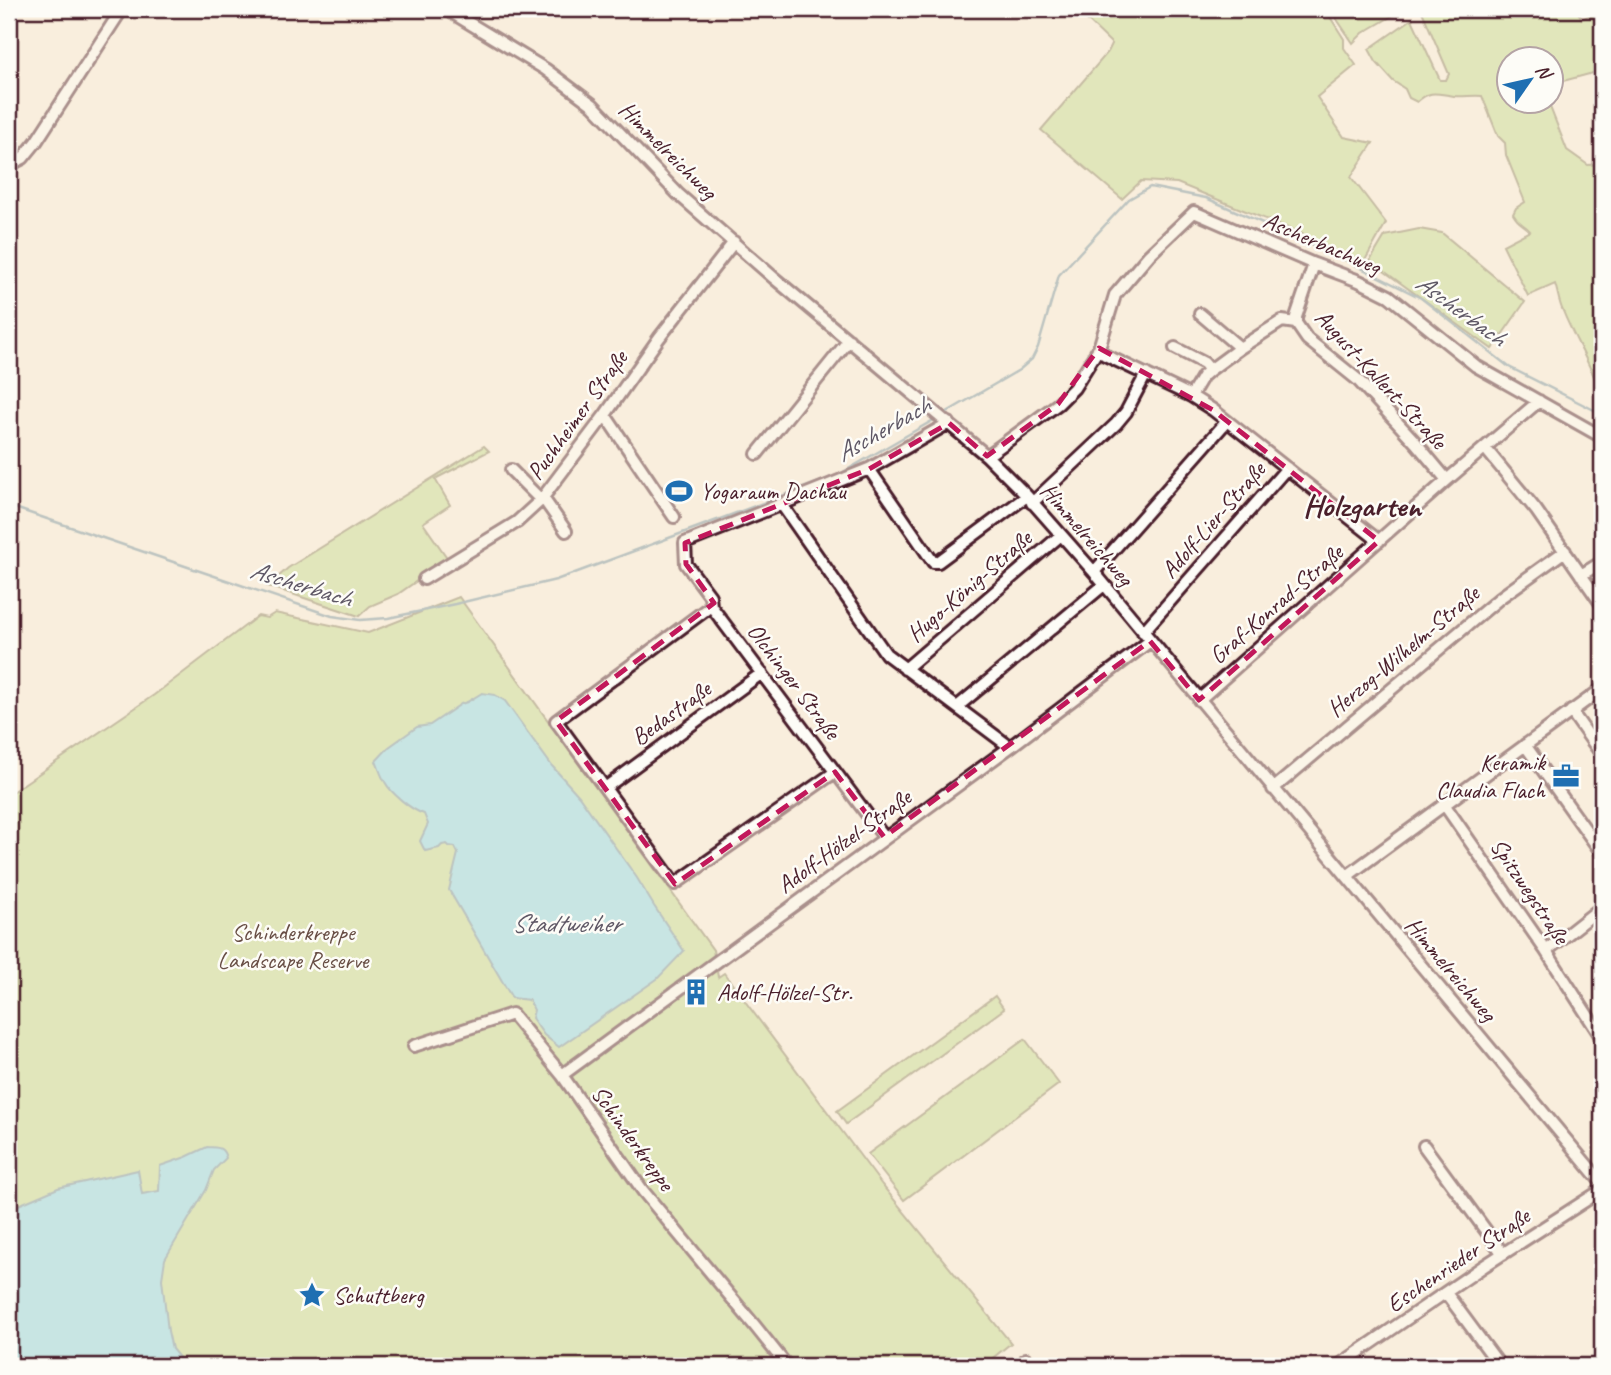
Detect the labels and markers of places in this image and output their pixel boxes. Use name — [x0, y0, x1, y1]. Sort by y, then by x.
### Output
sports icon: Yogaraum Dachau — [664, 476, 694, 506]
place label: Yogaraum Dachau — [700, 476, 848, 506]
place label: Keramik Claudia Flach — [1436, 747, 1547, 805]
office icon: Keramik Claudia Flach — [1551, 761, 1581, 791]
building icon: Adolf-Hölzel-Str. — [681, 977, 711, 1007]
place label: Adolf-Hölzel-Str. — [717, 977, 853, 1007]
place icon: Schuttberg — [297, 1280, 327, 1310]
place label: Schuttberg — [333, 1280, 425, 1310]

